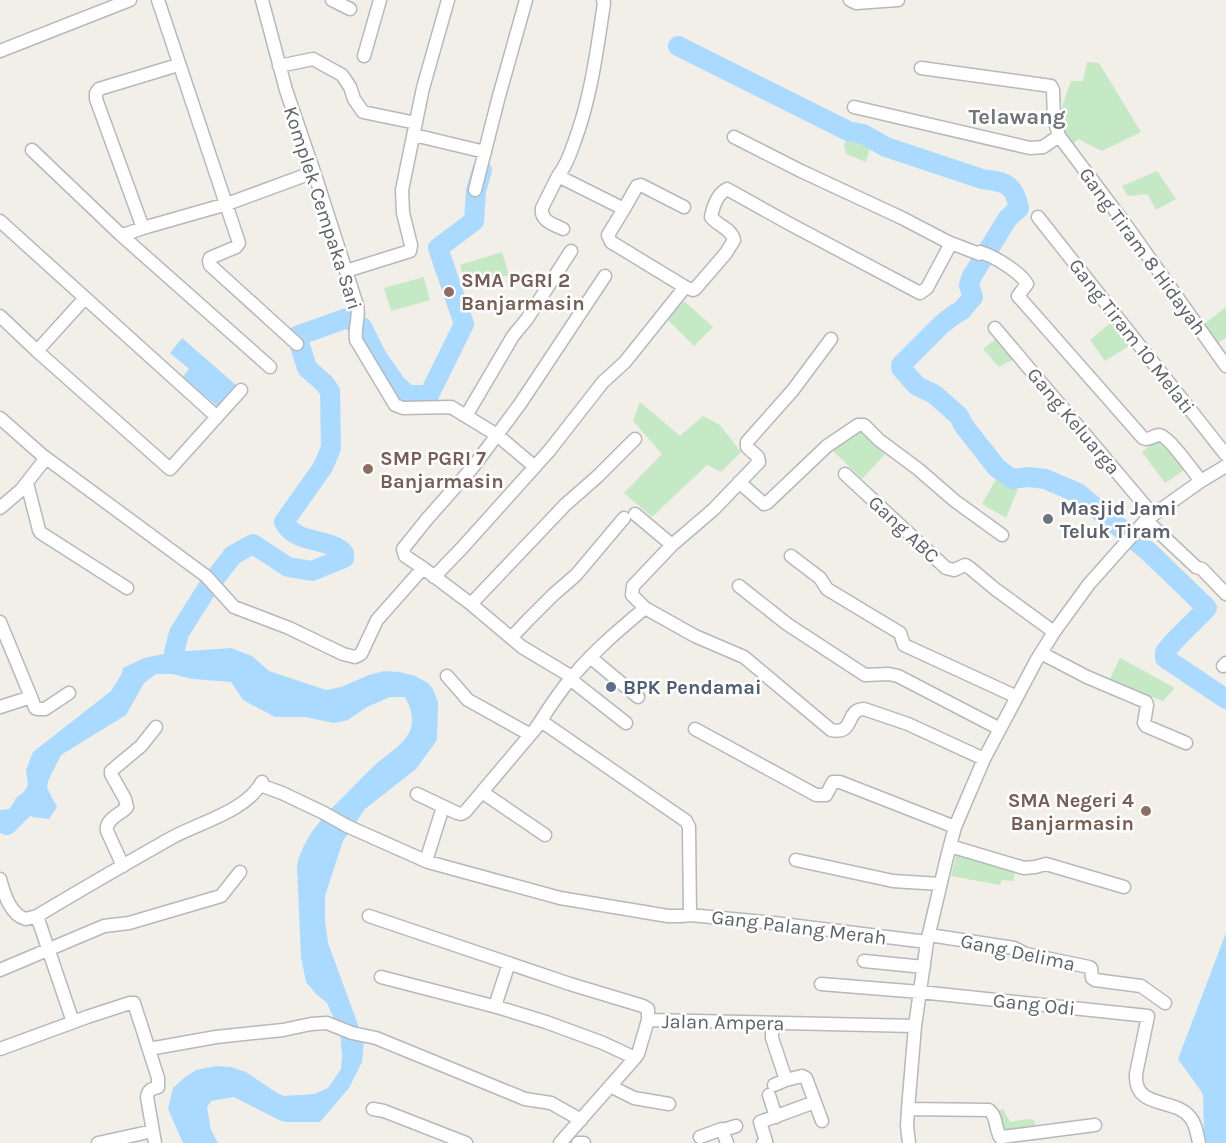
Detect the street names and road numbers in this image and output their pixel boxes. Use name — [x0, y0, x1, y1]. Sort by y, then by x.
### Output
street label: Komplek Cempaka Sari — [279, 103, 366, 313]
street label: Gang Tiram 8 Hidayah — [1074, 163, 1211, 339]
street label: Gang Tiram 10 Melati — [1064, 254, 1199, 418]
street label: Gang Keluarga — [1022, 363, 1125, 479]
street label: Gang ABC — [864, 491, 944, 568]
street label: Gang Palang Merah — [710, 905, 888, 950]
street label: Gang Delima — [958, 929, 1077, 976]
street label: Gang Odi — [992, 989, 1076, 1020]
street label: Jalan Ampera — [661, 1010, 785, 1035]

